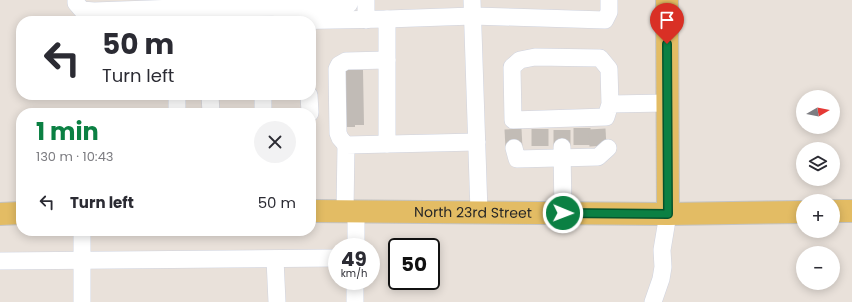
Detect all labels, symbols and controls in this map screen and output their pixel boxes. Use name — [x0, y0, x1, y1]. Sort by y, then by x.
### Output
pin — [650, 3, 684, 44]
icon: arrive — [656, 9, 678, 31]
text: 50 m — [102, 25, 174, 64]
icon: left — [36, 32, 88, 84]
text: Turn left — [102, 63, 174, 88]
north arrow — [796, 90, 840, 134]
map controls — [796, 90, 840, 290]
text: 1 min — [36, 115, 99, 148]
button: close — [254, 121, 296, 163]
button: layers — [796, 142, 840, 186]
text: 130 m · 10:43 — [36, 147, 113, 166]
icon: left — [36, 191, 58, 213]
text: Turn left — [70, 192, 134, 213]
text: 50 m — [258, 192, 296, 213]
position arrow — [542, 192, 584, 234]
button: + — [796, 194, 840, 238]
street label: North 23rd Street — [414, 202, 532, 223]
speed limit sign: 50 — [388, 238, 440, 290]
text: 49 — [341, 245, 367, 273]
button: − — [796, 246, 840, 290]
text: km/h — [341, 266, 367, 281]

